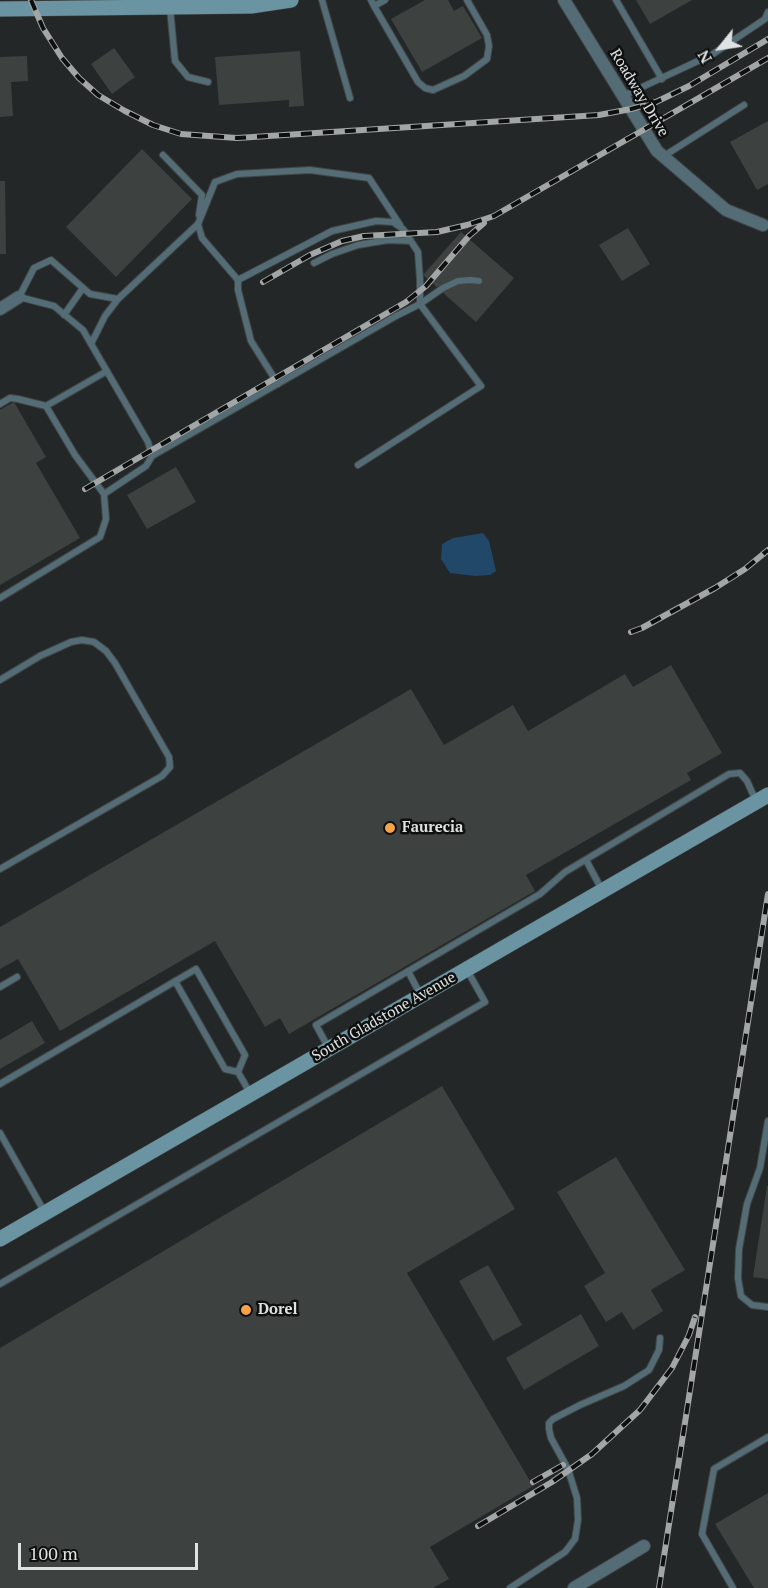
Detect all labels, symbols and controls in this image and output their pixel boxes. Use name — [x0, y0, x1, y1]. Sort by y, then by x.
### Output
north arrow — [690, 18, 750, 78]
street label: Roadway Drive — [606, 46, 672, 140]
text: N — [692, 46, 717, 68]
place label: Faurecia — [402, 819, 463, 837]
marker: Faurecia — [383, 821, 397, 835]
street label: South Gladstone Avenue — [309, 968, 459, 1066]
place label: Dorel — [258, 1301, 297, 1319]
marker: Dorel — [239, 1303, 253, 1317]
scale bar — [21, 1531, 201, 1569]
text: 100 m — [29, 1541, 78, 1565]

